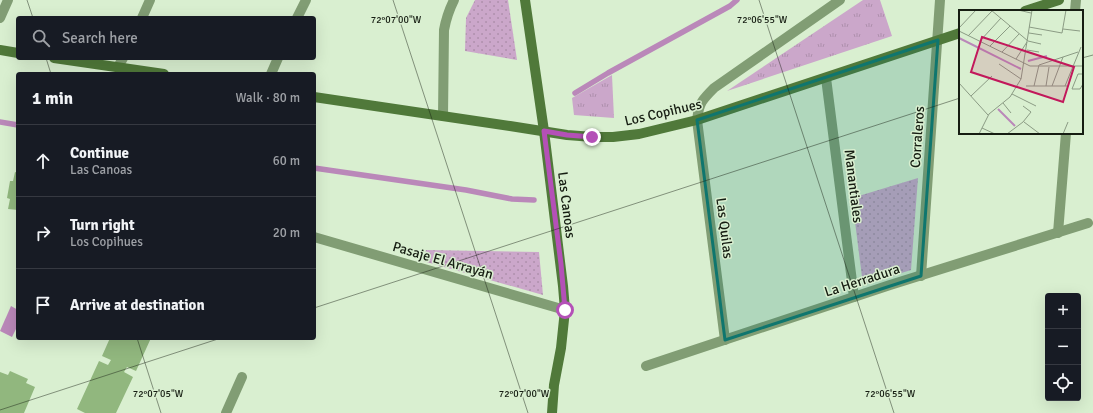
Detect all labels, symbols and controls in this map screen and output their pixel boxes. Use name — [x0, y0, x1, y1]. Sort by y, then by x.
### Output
inset map — [959, 10, 1083, 134]
text: 72°07'00"W — [371, 14, 422, 26]
text: 72°06'55"W — [737, 14, 788, 26]
search box — [16, 16, 316, 60]
icon: search — [30, 27, 52, 49]
text: Search here — [62, 29, 138, 47]
text: 1 min — [32, 88, 73, 109]
text: Walk · 80 m — [236, 90, 300, 106]
street label: Los Copihues — [623, 95, 703, 130]
street label: Corraleros — [907, 105, 928, 169]
route end — [583, 128, 601, 146]
text: Continue — [70, 144, 129, 162]
street label: Manantiales — [841, 148, 866, 224]
icon: ahead — [32, 150, 54, 172]
text: 60 m — [273, 153, 300, 169]
text: Las Canoas — [70, 162, 132, 178]
street label: Las Canoas — [554, 171, 579, 239]
street label: Las Quilas — [712, 197, 737, 260]
text: Turn right — [70, 216, 135, 234]
icon: right — [32, 222, 54, 244]
text: 20 m — [273, 225, 300, 241]
text: Los Copihues — [70, 234, 143, 250]
street label: Pasaje El Arrayán — [391, 238, 495, 283]
street label: La Herradura — [822, 260, 902, 301]
map controls — [1045, 293, 1081, 401]
button: + — [1045, 293, 1081, 329]
icon: arrive — [32, 294, 54, 316]
text: Arrive at destination — [70, 296, 205, 314]
route start — [556, 301, 574, 319]
button: − — [1045, 329, 1081, 365]
button: locate — [1045, 365, 1081, 401]
text: 72°07'05"W — [133, 388, 184, 400]
text: 72°07'00"W — [499, 388, 550, 400]
text: 72°06'55"W — [865, 388, 916, 400]

